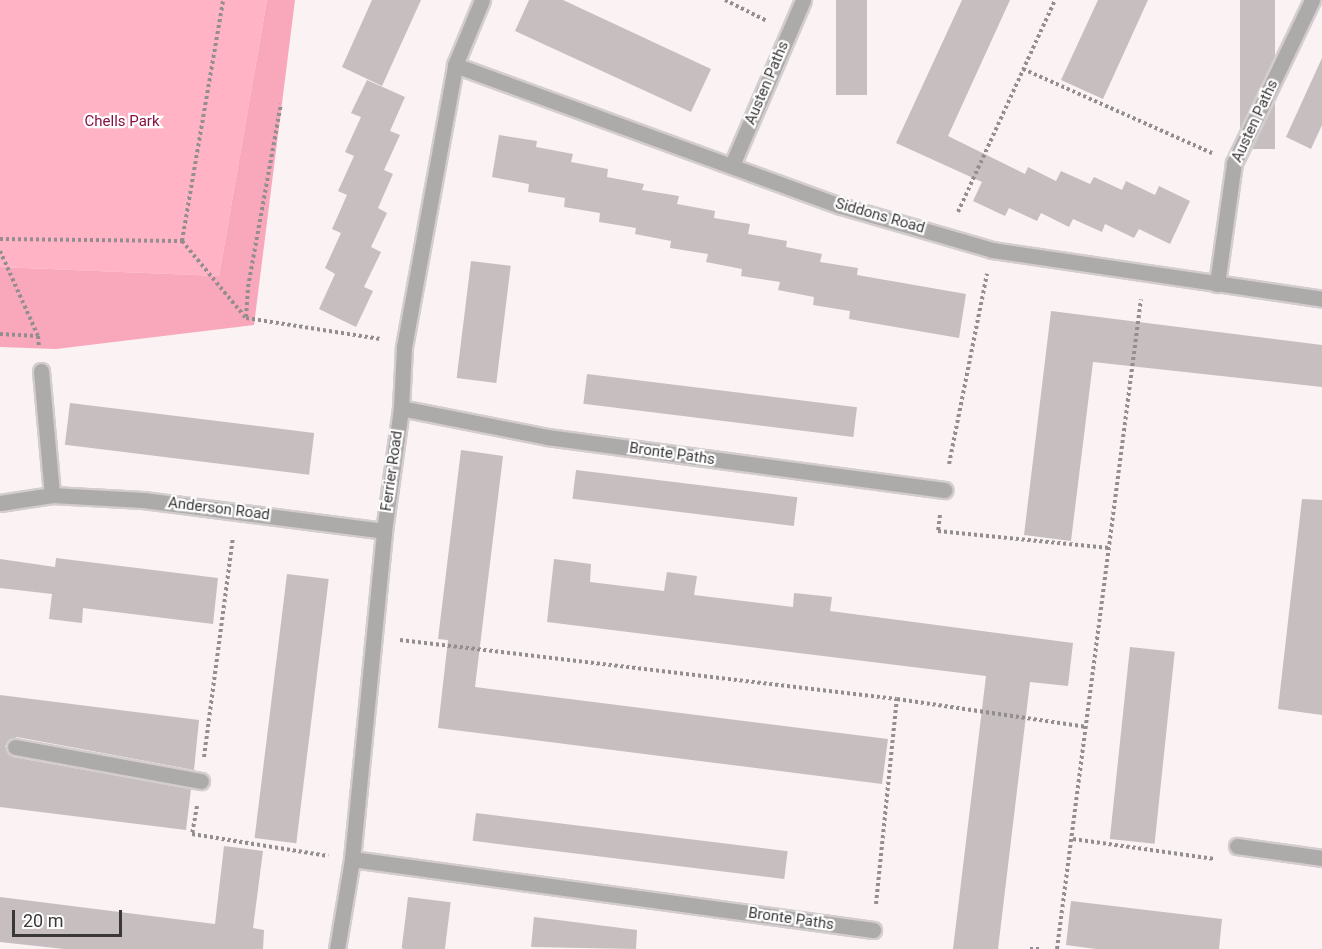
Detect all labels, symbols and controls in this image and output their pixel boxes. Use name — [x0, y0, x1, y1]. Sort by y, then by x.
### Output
street label: Austen Paths — [741, 39, 793, 127]
street label: Austen Paths — [1228, 77, 1282, 165]
park label: Chells Park — [85, 113, 159, 131]
street label: Siddons Road — [833, 195, 927, 237]
street label: Ferrier Road — [377, 430, 407, 512]
street label: Bronte Paths — [628, 439, 716, 469]
street label: Anderson Road — [167, 494, 271, 524]
scale bar — [15, 898, 124, 936]
street label: Bronte Paths — [747, 904, 835, 934]
text: 20 m — [23, 910, 63, 931]

